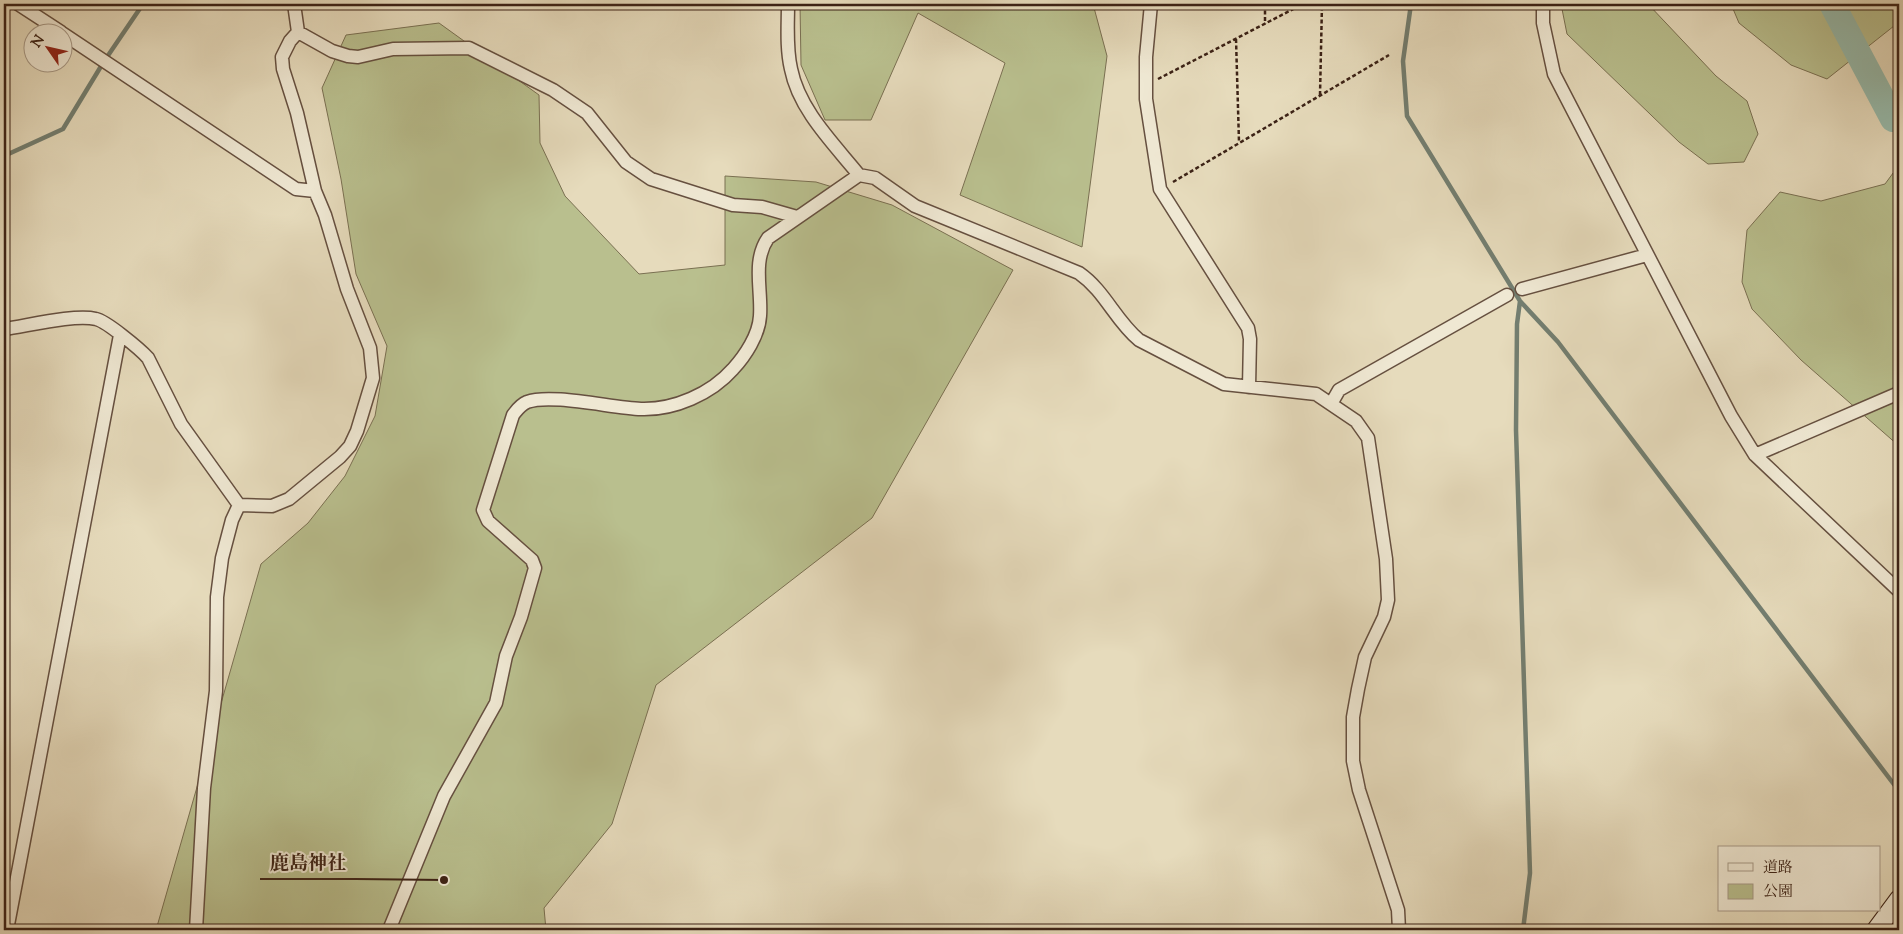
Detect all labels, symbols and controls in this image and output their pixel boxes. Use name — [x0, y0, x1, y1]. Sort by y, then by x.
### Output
north arrow — [22, 22, 72, 72]
text: N — [27, 32, 50, 52]
callout: 鹿島神社 — [260, 845, 356, 879]
legend — [1718, 846, 1880, 912]
text: 鹿島神社 — [270, 851, 346, 878]
text: 道路 — [1763, 858, 1793, 879]
text: 公園 — [1763, 882, 1793, 903]

